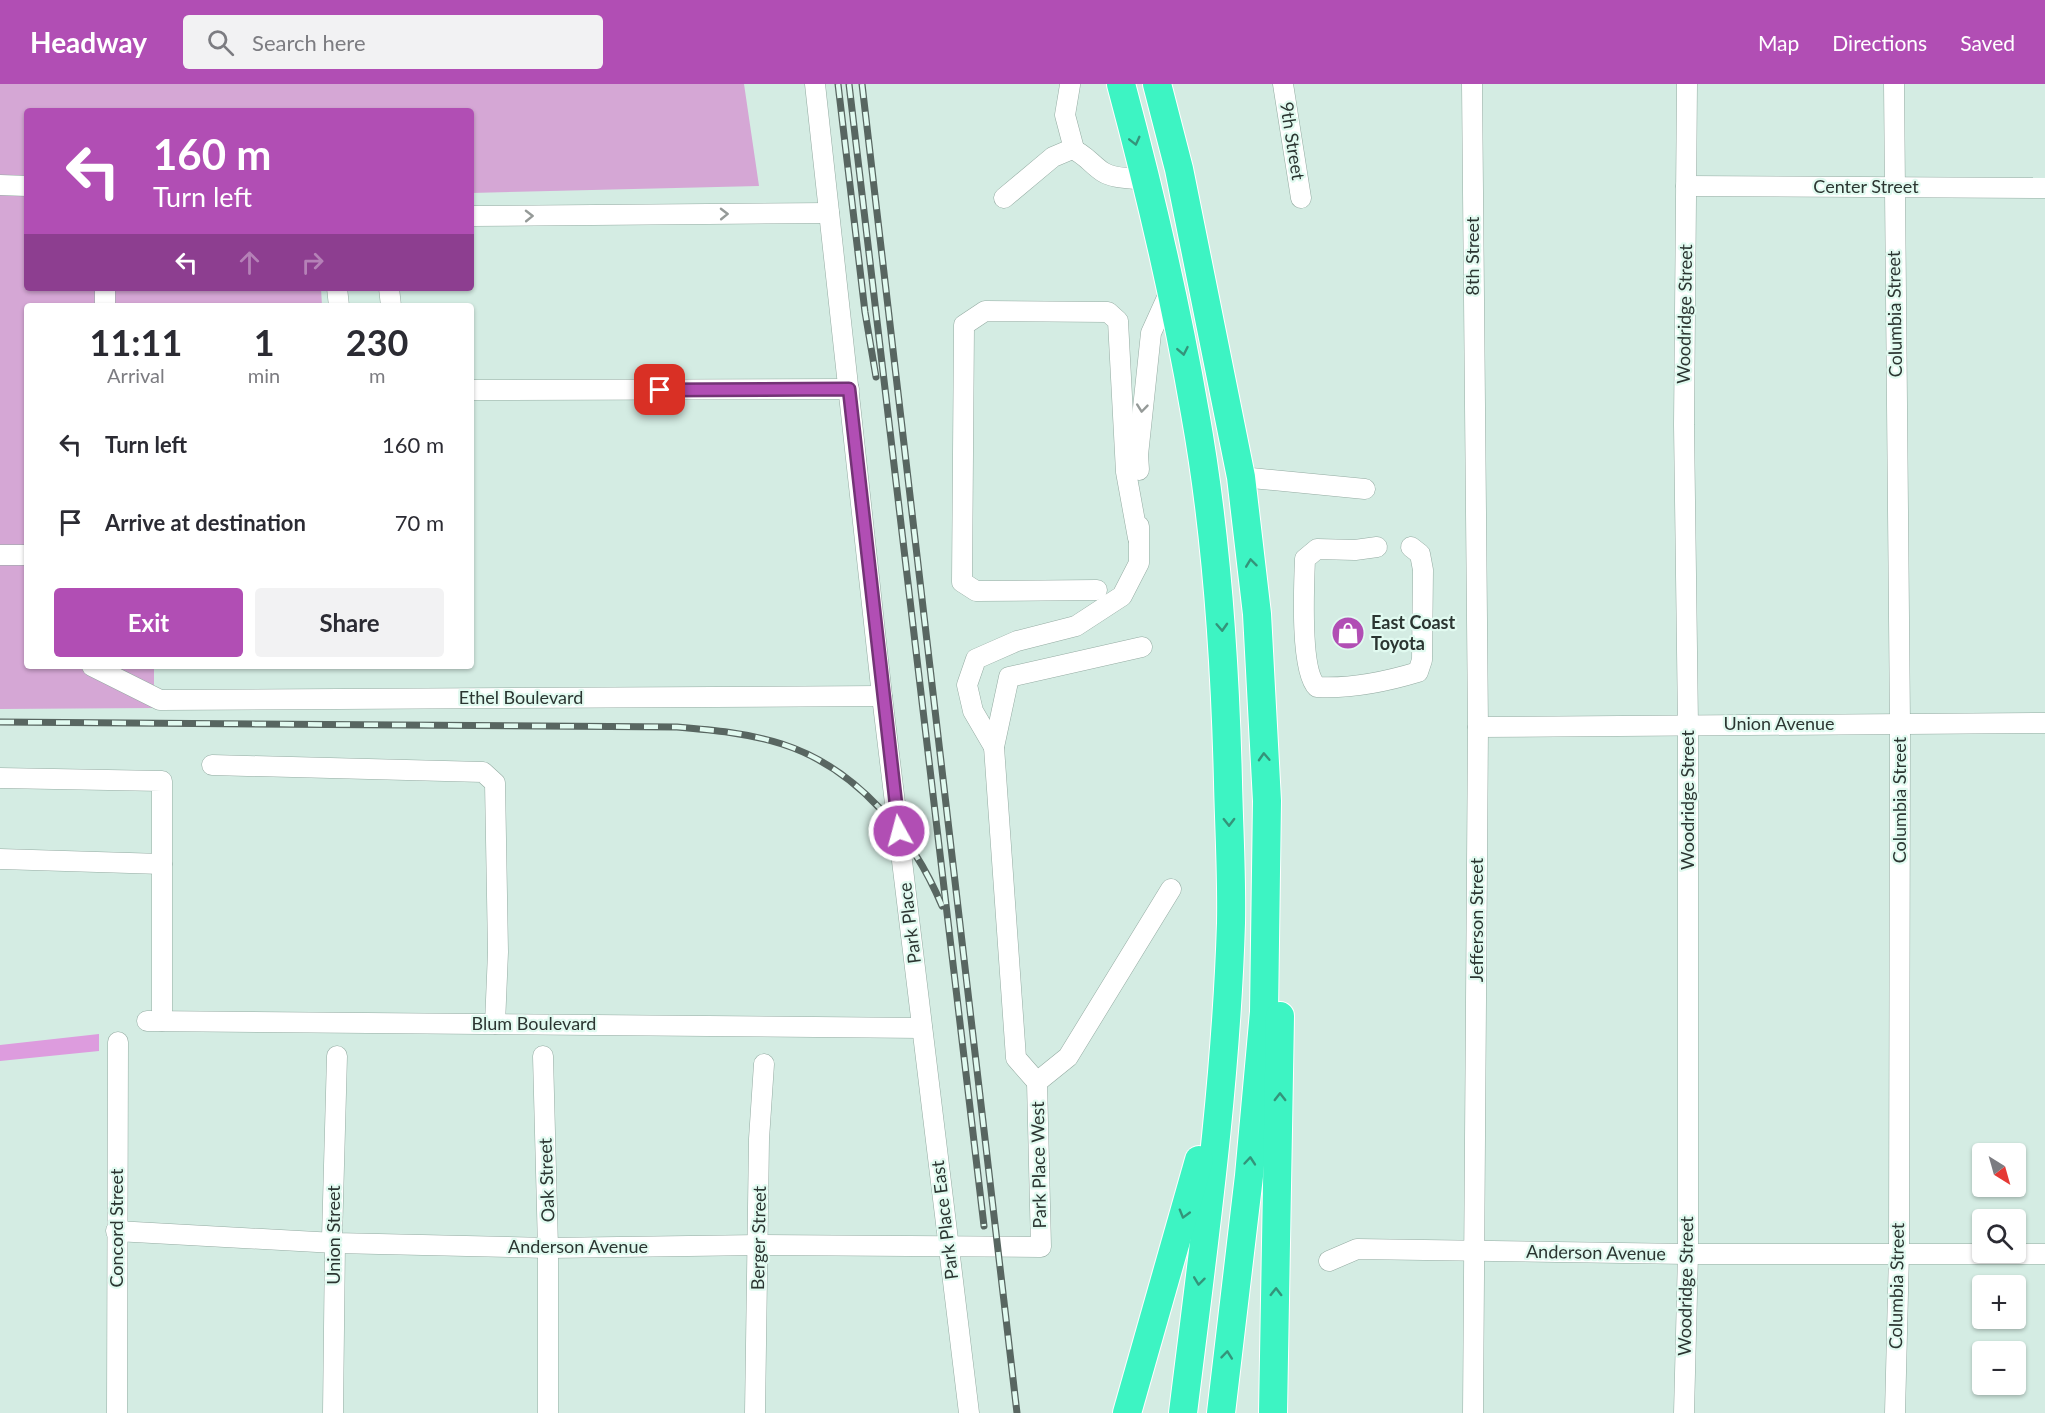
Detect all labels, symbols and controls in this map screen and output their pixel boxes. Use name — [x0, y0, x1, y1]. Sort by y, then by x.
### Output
search box — [183, 15, 603, 69]
text: Headway — [30, 25, 147, 59]
icon: search — [204, 26, 237, 59]
text: Search here — [252, 29, 366, 56]
text: Map — [1758, 30, 1799, 55]
text: Directions — [1832, 30, 1927, 55]
text: Saved — [1960, 30, 2015, 55]
street label: 9th Street — [1276, 100, 1310, 182]
text: 160 m — [153, 129, 271, 179]
icon: left — [54, 132, 132, 210]
one-way arrow — [1128, 136, 1141, 146]
street label: Center Street — [1813, 175, 1919, 197]
text: Turn left — [153, 180, 252, 213]
one-way arrow — [720, 208, 729, 220]
one-way arrow — [525, 210, 534, 222]
street label: 8th Street — [1461, 216, 1483, 295]
street label: Woodridge Street — [1672, 243, 1696, 384]
icon: left — [170, 246, 203, 279]
icon: ahead — [233, 246, 266, 279]
icon: right — [296, 246, 329, 279]
street label: Columbia Street — [1882, 250, 1906, 377]
text: 11:11 — [90, 320, 182, 364]
text: 1 — [254, 320, 275, 364]
text: 230 — [346, 320, 408, 364]
one-way arrow — [1176, 346, 1189, 356]
text: Arrival — [107, 363, 165, 387]
text: min — [248, 363, 280, 387]
text: m — [369, 363, 385, 387]
pin — [634, 364, 685, 415]
icon: arrive — [643, 373, 676, 406]
one-way arrow — [1136, 403, 1149, 412]
icon: left — [54, 428, 87, 461]
text: Turn left — [105, 431, 187, 458]
text: 160 m — [382, 431, 444, 458]
icon: arrive — [54, 506, 87, 539]
text: Arrive at destination — [105, 509, 306, 536]
text: 70 m — [395, 509, 444, 536]
one-way arrow — [1245, 558, 1258, 567]
button: Exit — [54, 588, 243, 657]
button: Share — [255, 588, 444, 657]
place label: East Coast Toyota — [1371, 611, 1456, 654]
shop icon: East Coast Toyota — [1330, 615, 1366, 651]
one-way arrow — [1215, 623, 1228, 632]
street label: Ethel Boulevard — [459, 686, 583, 708]
street label: Union Avenue — [1723, 712, 1835, 734]
street label: Woodridge Street — [1676, 730, 1698, 870]
street label: Columbia Street — [1888, 736, 1910, 863]
one-way arrow — [1258, 752, 1271, 761]
position arrow — [867, 799, 931, 863]
one-way arrow — [1223, 818, 1236, 827]
street label: Jefferson Street — [1465, 857, 1487, 982]
street label: Park Place — [893, 881, 925, 965]
street label: Blum Boulevard — [472, 1012, 596, 1034]
one-way arrow — [1274, 1092, 1286, 1101]
street label: Park Place West — [1026, 1101, 1050, 1229]
street label: Oak Street — [534, 1137, 558, 1223]
north arrow — [1972, 1143, 2026, 1197]
map controls — [1972, 1143, 2026, 1395]
one-way arrow — [1243, 1157, 1256, 1166]
street label: Park Place East — [926, 1159, 962, 1281]
street label: Concord Street — [105, 1168, 127, 1288]
street label: Union Street — [322, 1185, 344, 1285]
street label: Berger Street — [746, 1185, 770, 1290]
one-way arrow — [1179, 1208, 1191, 1219]
button: search — [1972, 1209, 2026, 1263]
street label: Woodridge Street — [1673, 1215, 1697, 1356]
street label: Columbia Street — [1884, 1222, 1908, 1349]
street label: Anderson Avenue — [508, 1235, 648, 1257]
street label: Anderson Avenue — [1526, 1240, 1666, 1264]
button: + — [1972, 1275, 2026, 1329]
one-way arrow — [1193, 1277, 1206, 1286]
one-way arrow — [1270, 1287, 1282, 1296]
button: − — [1972, 1341, 2026, 1395]
one-way arrow — [1220, 1350, 1233, 1359]

